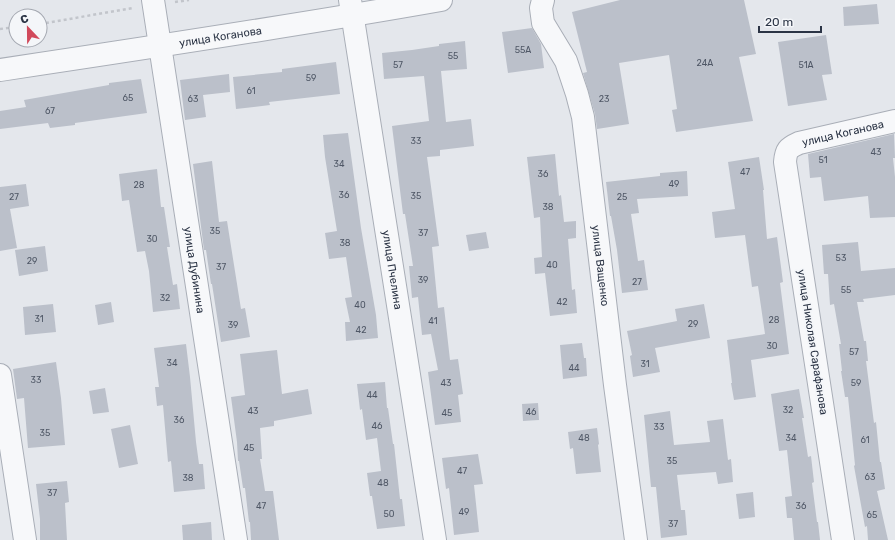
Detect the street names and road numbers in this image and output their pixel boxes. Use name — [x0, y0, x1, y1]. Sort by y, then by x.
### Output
street label: улица Коганова — [178, 24, 263, 50]
street label: улица Коганова — [801, 118, 885, 149]
street label: улица Ващенко — [589, 224, 612, 307]
street label: улица Дубинина — [181, 226, 207, 314]
street label: улица Пчелина — [379, 229, 405, 310]
street label: улица Николая Сарафанова — [795, 268, 830, 416]

